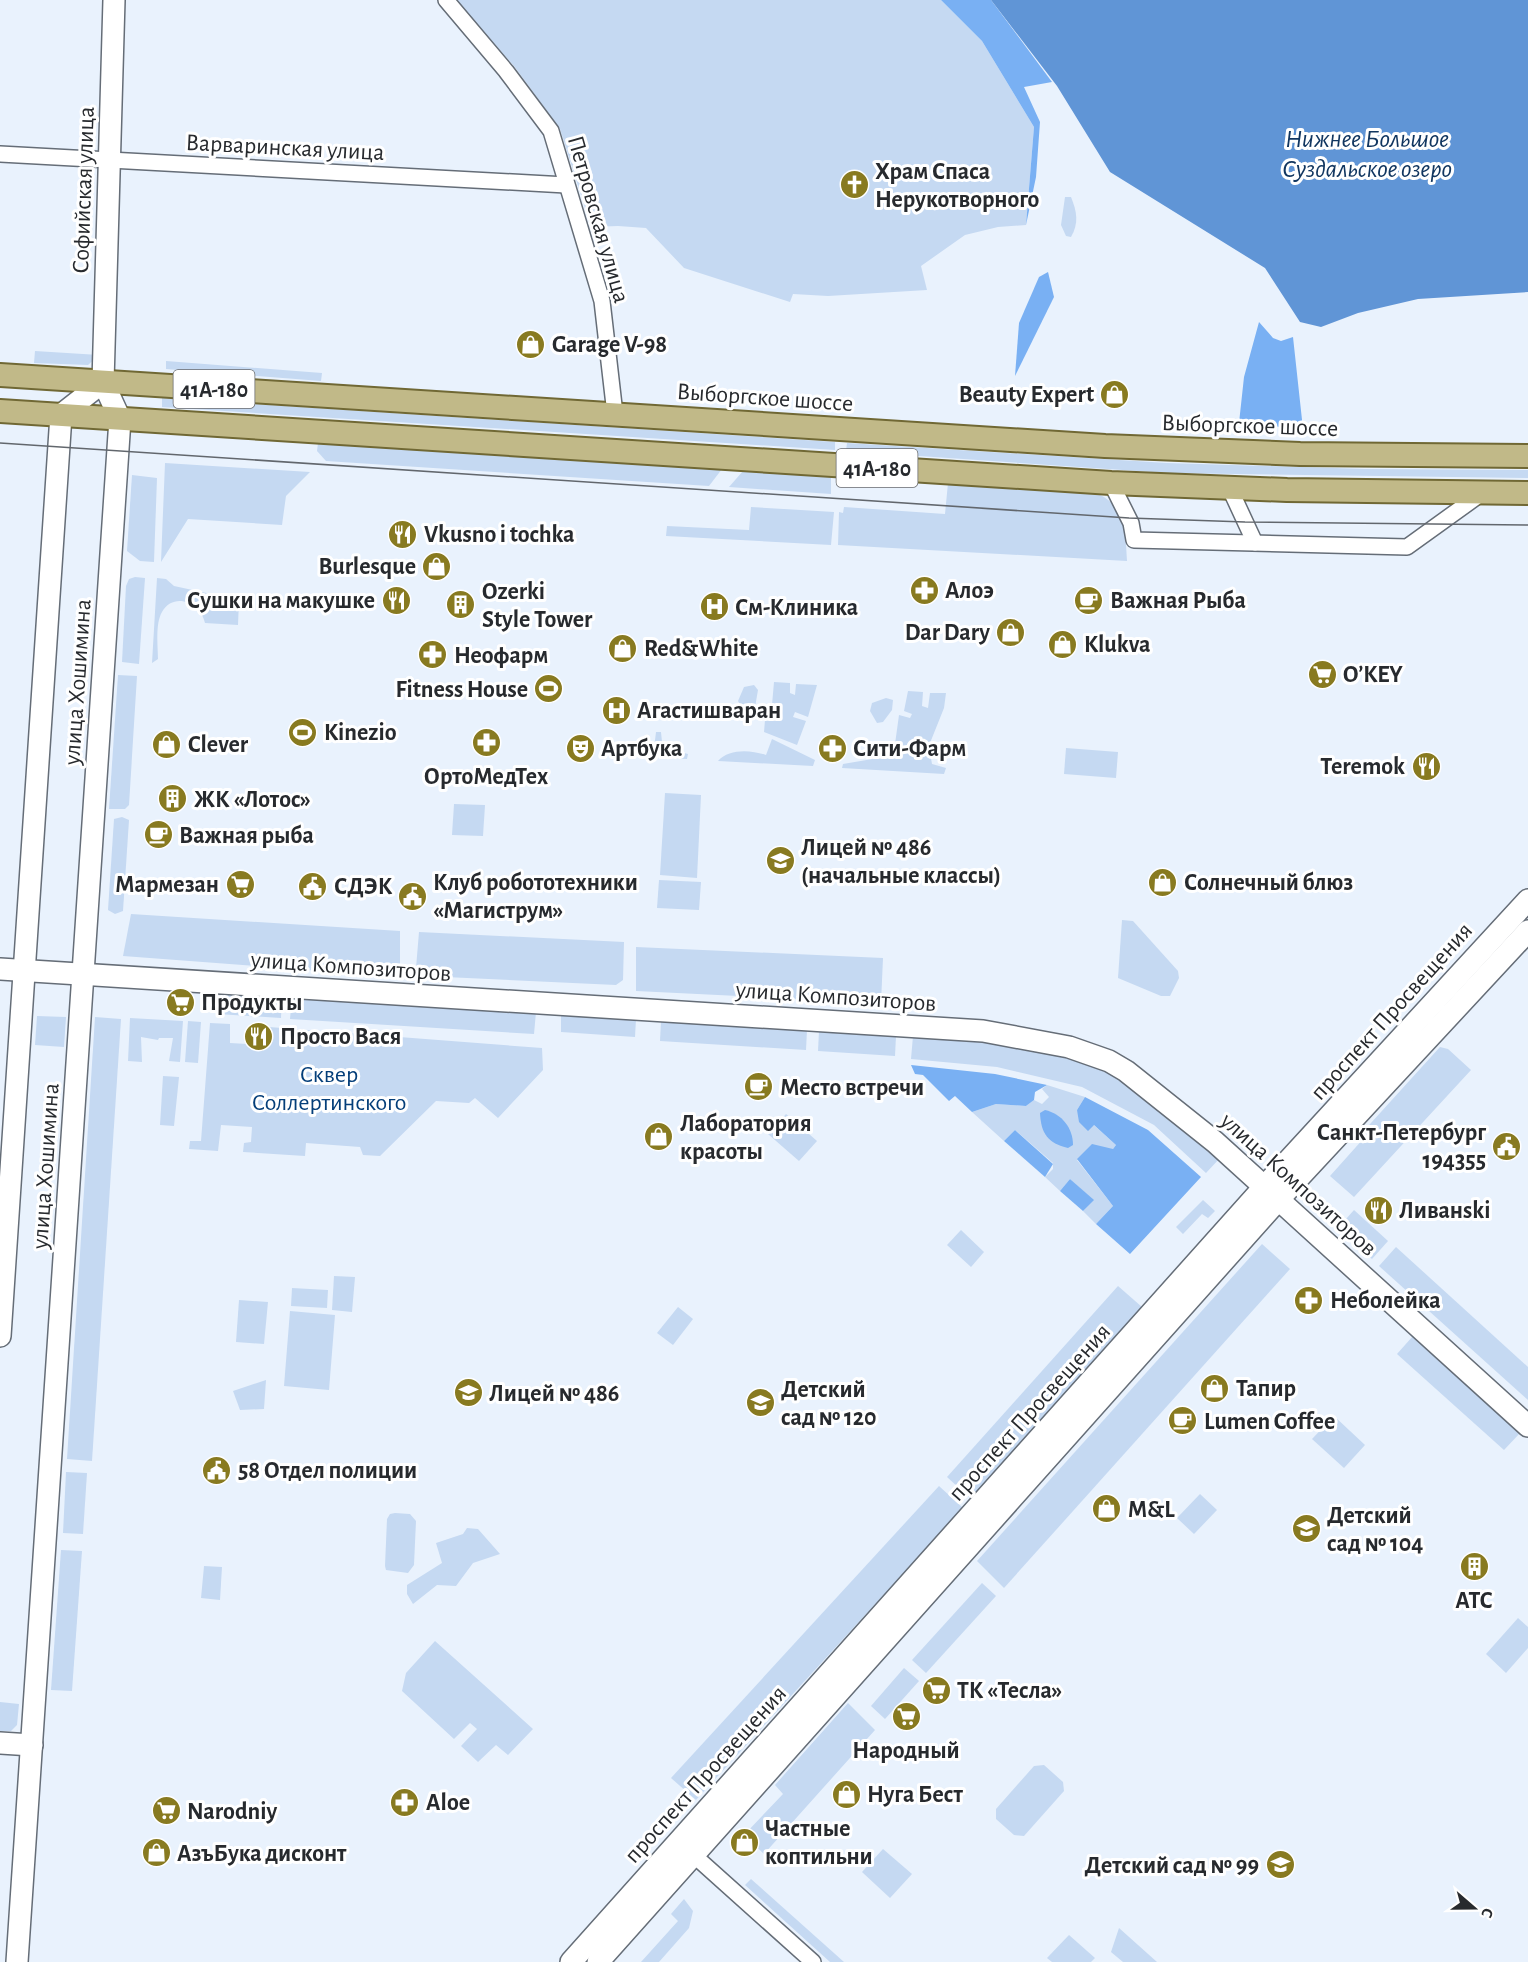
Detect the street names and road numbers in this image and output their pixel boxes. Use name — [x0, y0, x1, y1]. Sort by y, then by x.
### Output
street label: Софийская улица — [69, 106, 99, 274]
street label: Варваринская улица — [185, 131, 385, 165]
street label: Петровская улица — [563, 133, 633, 306]
road number: 41А-180 — [174, 370, 254, 408]
street label: Выборгское шоссе — [676, 380, 854, 416]
street label: Выборгское шоссе — [1161, 411, 1339, 441]
road number: 41А-180 — [836, 449, 918, 487]
street label: улица Хошимина — [60, 598, 96, 767]
street label: проспект Просвещения — [1306, 918, 1477, 1105]
street label: улица Композиторов — [249, 948, 452, 986]
street label: улица Композиторов — [734, 978, 937, 1016]
street label: улица Хошимина — [28, 1082, 64, 1251]
street label: улица Композиторов — [1215, 1108, 1381, 1261]
street label: проспект Просвещения — [944, 1319, 1115, 1506]
street label: проспект Просвещения — [620, 1681, 791, 1868]

